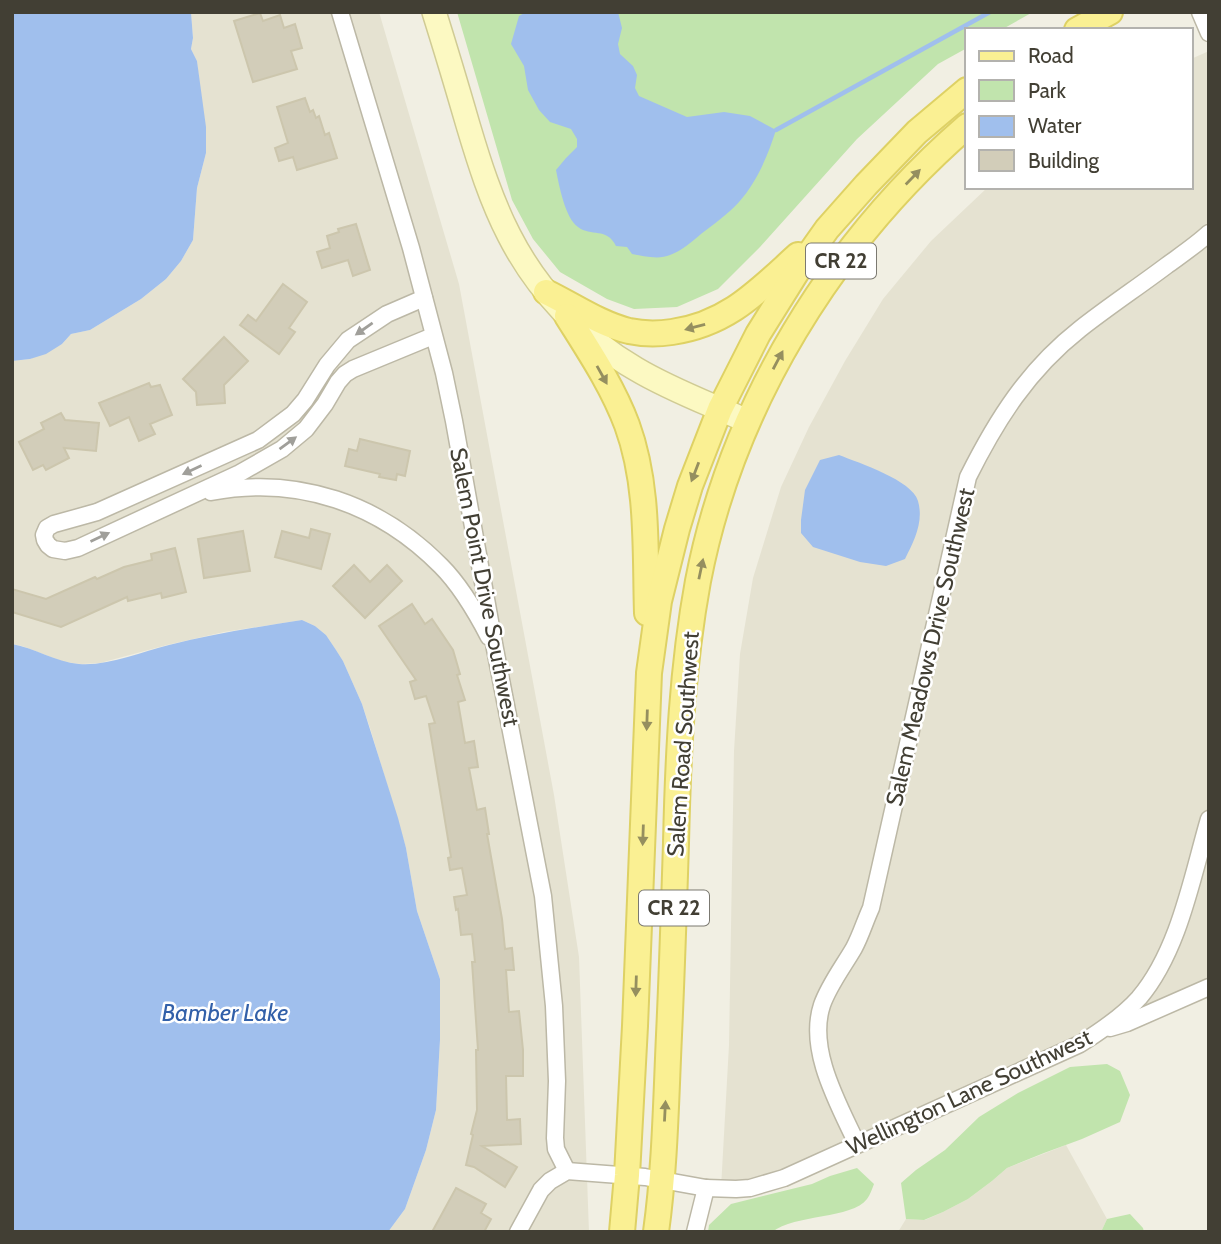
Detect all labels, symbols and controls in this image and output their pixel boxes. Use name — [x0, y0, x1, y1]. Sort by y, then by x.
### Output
legend — [965, 28, 1193, 189]
text: Road — [1028, 43, 1074, 68]
text: Park — [1028, 78, 1066, 103]
text: Water — [1028, 113, 1082, 138]
text: Building — [1028, 148, 1100, 173]
one-way arrow — [904, 169, 921, 186]
road number: CR 22 — [806, 244, 876, 278]
one-way arrow — [355, 322, 373, 336]
one-way arrow — [684, 322, 706, 333]
one-way arrow — [773, 350, 784, 370]
one-way arrow — [596, 365, 608, 384]
one-way arrow — [279, 437, 297, 451]
street label: Salem Point Drive Southwest — [444, 445, 526, 729]
one-way arrow — [690, 462, 701, 483]
one-way arrow — [182, 464, 202, 476]
street label: Salem Meadows Drive Southwest — [880, 485, 980, 809]
one-way arrow — [90, 531, 110, 543]
one-way arrow — [695, 558, 706, 580]
street label: Salem Road Southwest — [661, 630, 705, 858]
one-way arrow — [642, 710, 653, 732]
one-way arrow — [637, 825, 648, 847]
road number: CR 22 — [639, 890, 709, 926]
one-way arrow — [630, 975, 642, 997]
water label: Bamber Lake — [162, 998, 288, 1027]
street label: Wellington Lane Southwest — [842, 1023, 1096, 1161]
one-way arrow — [660, 1100, 671, 1122]

